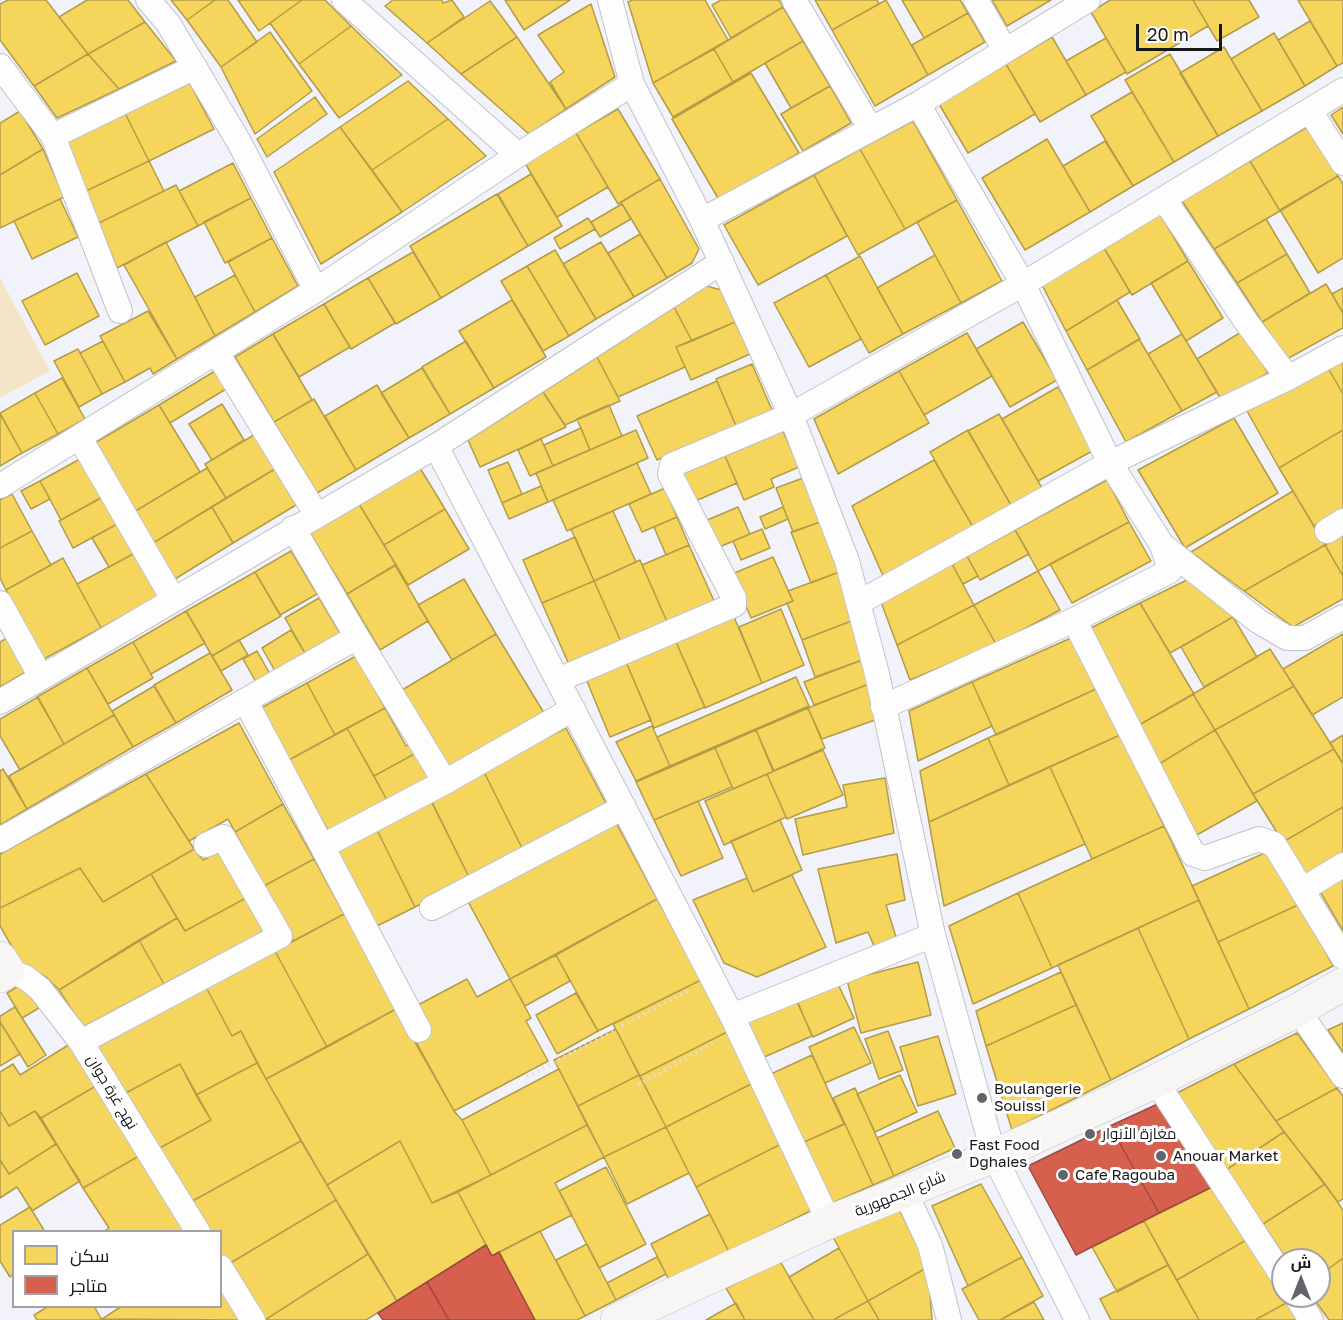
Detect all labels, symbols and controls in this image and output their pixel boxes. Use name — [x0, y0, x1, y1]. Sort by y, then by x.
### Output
scale bar — [1139, 12, 1224, 50]
text: 20 m — [1147, 23, 1189, 45]
street label: نهج غرة جوان — [83, 1051, 141, 1133]
place label: Boulangerie Souissi — [994, 1080, 1081, 1115]
marker: Boulangerie Souissi — [975, 1091, 989, 1105]
place label: مغازة الأنوار — [1102, 1125, 1176, 1143]
marker: مغازة الأنوار — [1083, 1127, 1097, 1141]
place label: Fast Food Dghaies — [969, 1136, 1040, 1171]
marker: Fast Food Dghaies — [950, 1147, 964, 1161]
place label: Anouar Market — [1173, 1147, 1279, 1165]
marker: Anouar Market — [1154, 1149, 1168, 1163]
place label: Cafe Ragouba — [1075, 1166, 1175, 1184]
street label: شارع الجمهورية — [852, 1168, 948, 1220]
marker: Cafe Ragouba — [1056, 1168, 1070, 1182]
legend — [12, 1230, 222, 1308]
text: سكن — [70, 1244, 109, 1266]
north arrow — [1271, 1248, 1331, 1308]
text: ش — [1291, 1252, 1311, 1272]
text: متاجر — [70, 1274, 108, 1296]

